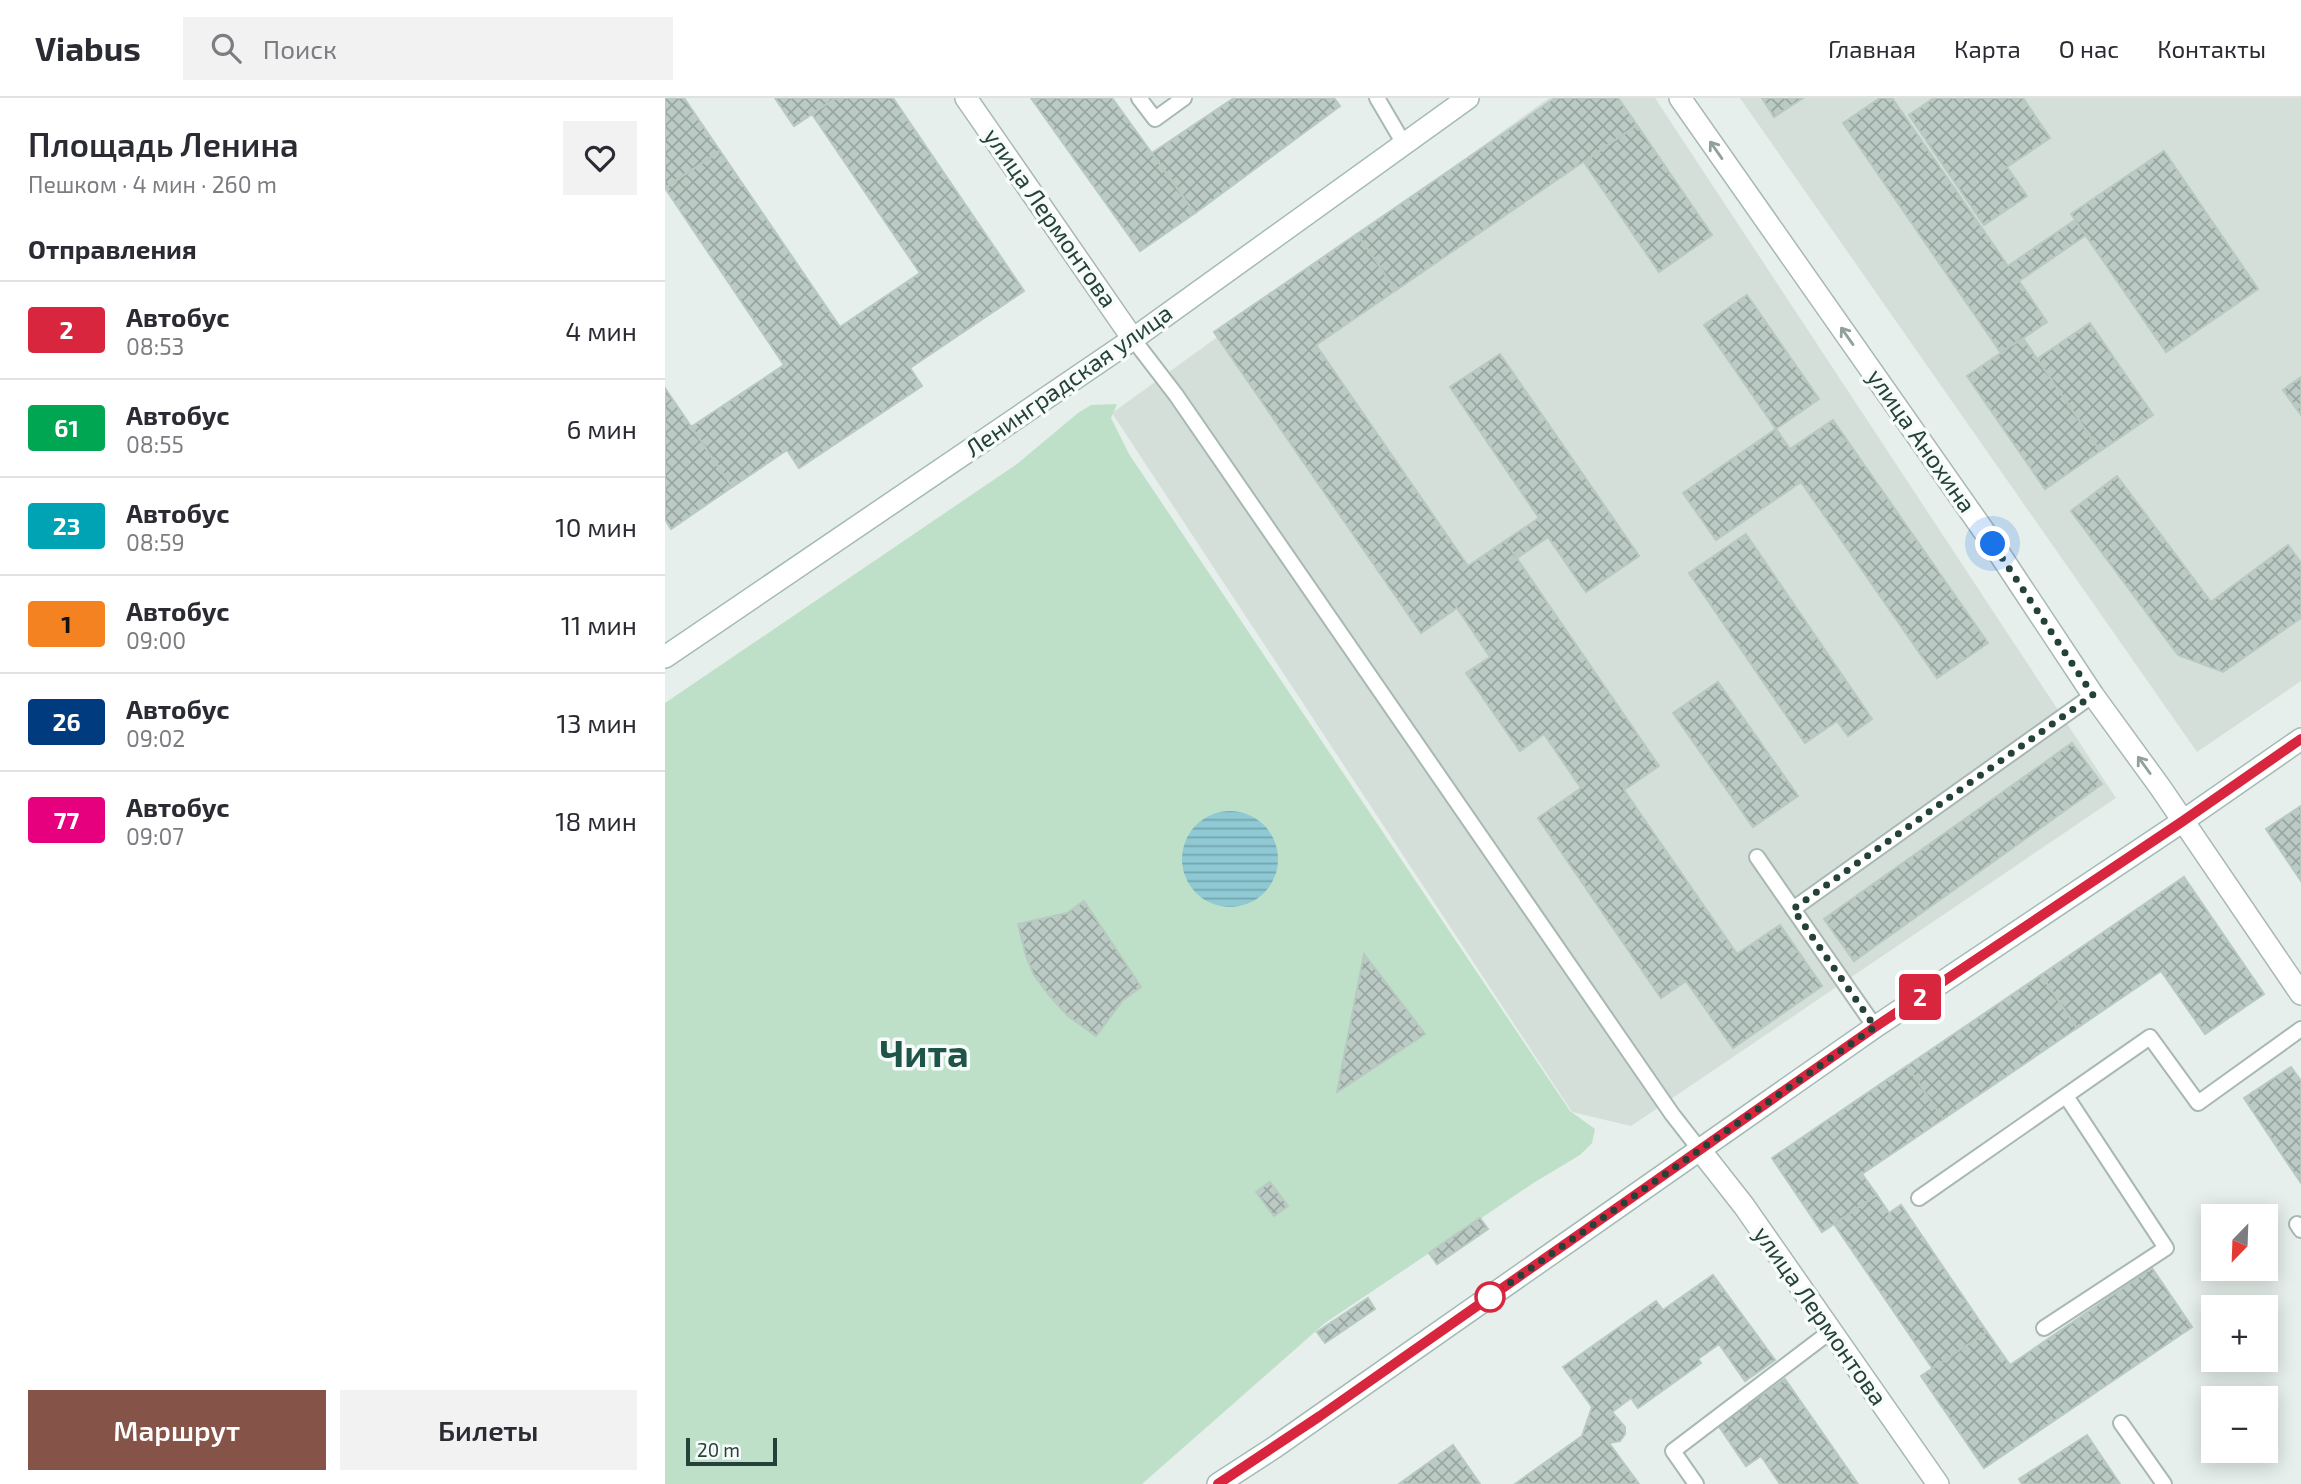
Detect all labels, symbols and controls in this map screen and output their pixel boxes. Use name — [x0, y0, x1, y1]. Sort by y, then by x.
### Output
search box — [183, 17, 673, 80]
text: Viabus — [35, 28, 141, 68]
icon: search — [207, 29, 245, 67]
text: Поиск — [263, 33, 337, 64]
text: Главная — [1828, 34, 1916, 63]
text: Карта — [1954, 34, 2021, 63]
text: О нас — [2059, 34, 2119, 63]
text: Контакты — [2157, 34, 2266, 63]
button: heart — [563, 121, 637, 195]
street label: улица Лермонтова — [978, 122, 1124, 313]
text: Площадь Ленина — [28, 124, 299, 164]
one-way arrow — [1709, 141, 1723, 160]
text: Пешком · 4 мин · 260 m — [28, 170, 277, 198]
text: Отправления — [28, 233, 197, 264]
street label: Ленинградская улица — [959, 297, 1178, 463]
text: Автобус — [126, 301, 229, 332]
text: 2 — [60, 315, 73, 344]
text: 4 мин — [565, 315, 637, 346]
one-way arrow — [1840, 327, 1854, 346]
text: 08:53 — [126, 332, 184, 360]
street label: улица Анохина — [1861, 363, 1983, 518]
text: Автобус — [126, 399, 229, 430]
text: 61 — [54, 413, 79, 442]
text: 6 мин — [566, 413, 637, 444]
text: 08:55 — [126, 430, 184, 458]
text: Автобус — [126, 497, 229, 528]
text: 23 — [53, 511, 80, 540]
text: 10 мин — [555, 511, 637, 542]
your location — [1975, 526, 2010, 561]
text: 08:59 — [126, 528, 185, 556]
text: Автобус — [126, 595, 229, 626]
text: 1 — [61, 609, 72, 638]
text: 11 мин — [561, 609, 637, 640]
text: 09:00 — [126, 626, 186, 654]
text: Автобус — [126, 693, 229, 724]
text: 26 — [52, 707, 81, 736]
text: 13 мин — [557, 707, 637, 738]
text: 09:02 — [126, 724, 185, 752]
one-way arrow — [2137, 756, 2151, 775]
text: Автобус — [126, 791, 229, 822]
text: 77 — [54, 805, 79, 834]
text: 18 мин — [555, 805, 637, 836]
text: 09:07 — [126, 822, 184, 850]
line badge: 2 — [1897, 974, 1943, 1020]
text: 2 — [1913, 982, 1927, 1011]
district label: Чита — [879, 1029, 969, 1075]
north arrow — [2201, 1204, 2279, 1281]
map controls — [2201, 1204, 2278, 1463]
street label: улица Лермонтова — [1748, 1220, 1894, 1411]
unlabelled marker — [1475, 1282, 1505, 1312]
button: + — [2201, 1295, 2278, 1372]
button: − — [2201, 1386, 2278, 1463]
button: Маршрут — [28, 1390, 326, 1470]
button: Билеты — [340, 1390, 637, 1470]
scale bar — [686, 1435, 777, 1467]
text: 20 m — [697, 1438, 740, 1461]

